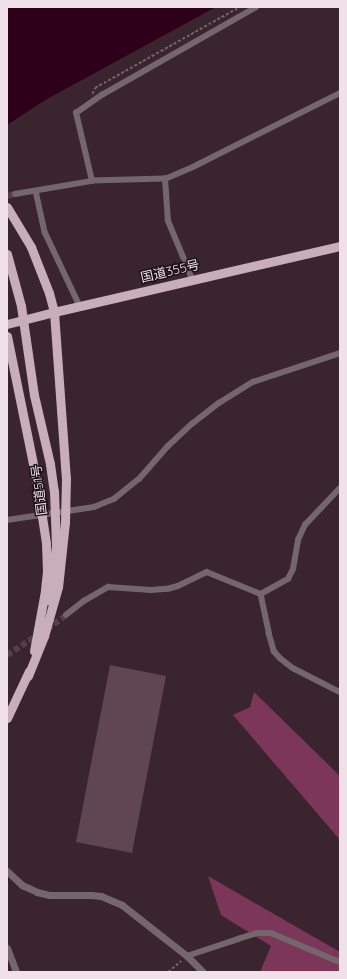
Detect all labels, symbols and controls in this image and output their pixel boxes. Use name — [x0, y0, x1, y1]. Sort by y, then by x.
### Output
street label: 国道355号 — [139, 257, 201, 285]
street label: 国道51号 — [28, 464, 50, 516]

